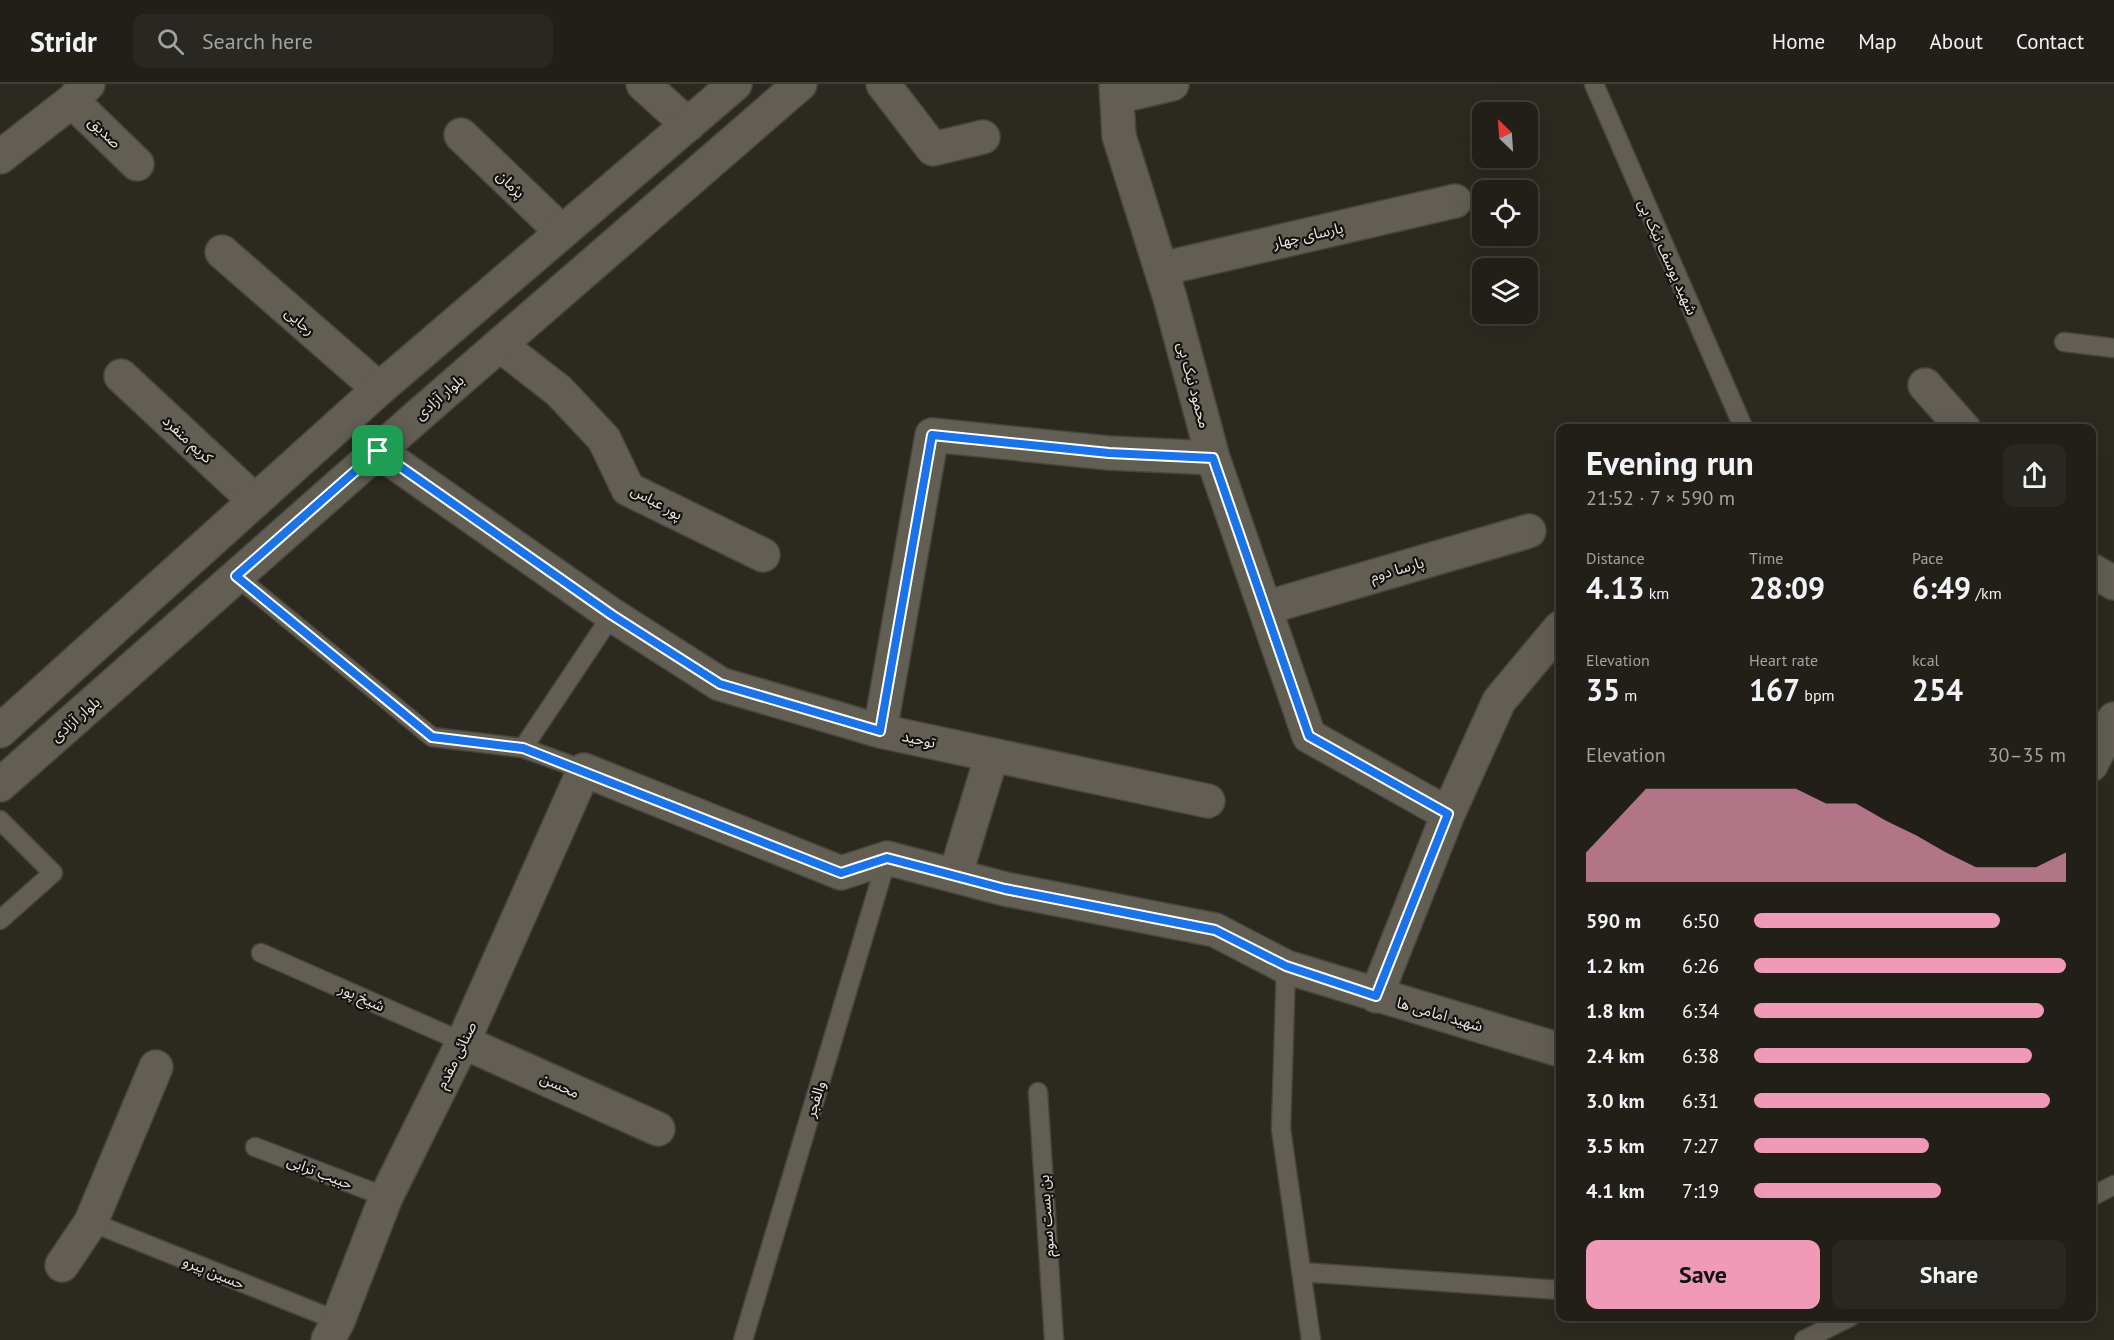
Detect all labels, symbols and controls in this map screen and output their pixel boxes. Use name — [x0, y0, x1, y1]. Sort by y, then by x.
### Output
search box — [133, 14, 553, 68]
text: Stridr — [30, 23, 97, 60]
icon: search — [154, 25, 187, 58]
text: Search here — [202, 27, 313, 55]
text: Home — [1772, 28, 1825, 55]
text: Map — [1858, 28, 1897, 55]
text: About — [1930, 28, 1983, 55]
text: Contact — [2016, 28, 2084, 55]
north arrow — [1472, 102, 1538, 168]
map controls — [1472, 102, 1538, 324]
street label: صدیق — [84, 112, 125, 153]
street label: پژمان — [492, 166, 529, 203]
button: locate — [1472, 180, 1538, 246]
street label: شهید یوسف نیک پی — [1633, 196, 1702, 318]
street label: پارسای چهار — [1270, 218, 1345, 254]
button: layers — [1472, 258, 1538, 324]
street label: رجایی — [281, 303, 319, 339]
street label: محمود نیک پی — [1172, 340, 1215, 430]
street label: بلوار آزادی — [410, 370, 468, 424]
street label: کریم منفرد — [158, 411, 218, 469]
pin — [352, 425, 403, 476]
icon: arrive — [361, 434, 394, 467]
text: Evening run — [1586, 441, 1754, 484]
button: share — [2003, 444, 2066, 507]
street label: پور عباس — [627, 480, 686, 525]
text: 21:52 · 7 × 590 m — [1586, 485, 1735, 511]
text: Distance — [1586, 548, 1645, 568]
text: Time — [1749, 548, 1783, 568]
text: Pace — [1912, 548, 1943, 568]
street label: پارسا دوم — [1368, 552, 1427, 588]
text: 4.13 — [1586, 568, 1644, 607]
text: 28:09 — [1749, 568, 1825, 607]
text: 6:49 — [1912, 568, 1971, 607]
text: km — [1644, 583, 1669, 603]
text: /km — [1971, 583, 2002, 603]
text: Elevation — [1586, 650, 1650, 670]
text: Heart rate — [1749, 650, 1818, 670]
text: kcal — [1912, 650, 1939, 670]
text: 35 — [1586, 670, 1620, 709]
text: 167 — [1749, 670, 1800, 709]
text: 254 — [1912, 670, 1963, 709]
text: m — [1620, 685, 1637, 705]
text: bpm — [1800, 685, 1835, 705]
street label: بلوار آزادی — [46, 692, 104, 746]
street label: توحید — [900, 726, 938, 752]
text: Elevation — [1586, 742, 1666, 768]
text: 30–35 m — [1988, 742, 2066, 768]
text: 590 m — [1586, 908, 1641, 934]
text: 6:50 — [1682, 908, 1719, 934]
text: 1.2 km — [1586, 953, 1645, 979]
text: 6:26 — [1682, 953, 1719, 979]
street label: شیخ پور — [334, 978, 388, 1018]
street label: شهید امامی ها — [1395, 993, 1485, 1035]
text: 1.8 km — [1586, 998, 1645, 1024]
text: 6:34 — [1682, 998, 1719, 1024]
street label: صنائی مقدم — [432, 1018, 482, 1093]
text: 2.4 km — [1586, 1043, 1645, 1069]
text: 6:38 — [1682, 1043, 1719, 1069]
street label: محسن — [537, 1068, 583, 1102]
street label: والفجر — [800, 1078, 830, 1120]
text: 3.0 km — [1586, 1088, 1645, 1114]
text: 6:31 — [1682, 1088, 1719, 1114]
text: 3.5 km — [1586, 1133, 1645, 1159]
text: 7:27 — [1682, 1133, 1719, 1159]
street label: حبیب ترابی — [285, 1151, 356, 1193]
street label: بن بست سوم — [1034, 1174, 1060, 1258]
text: 4.1 km — [1586, 1178, 1645, 1204]
text: 7:19 — [1682, 1178, 1719, 1204]
button: Save — [1586, 1240, 1820, 1309]
button: Share — [1832, 1240, 2066, 1309]
street label: حسین پیرو — [180, 1251, 248, 1294]

